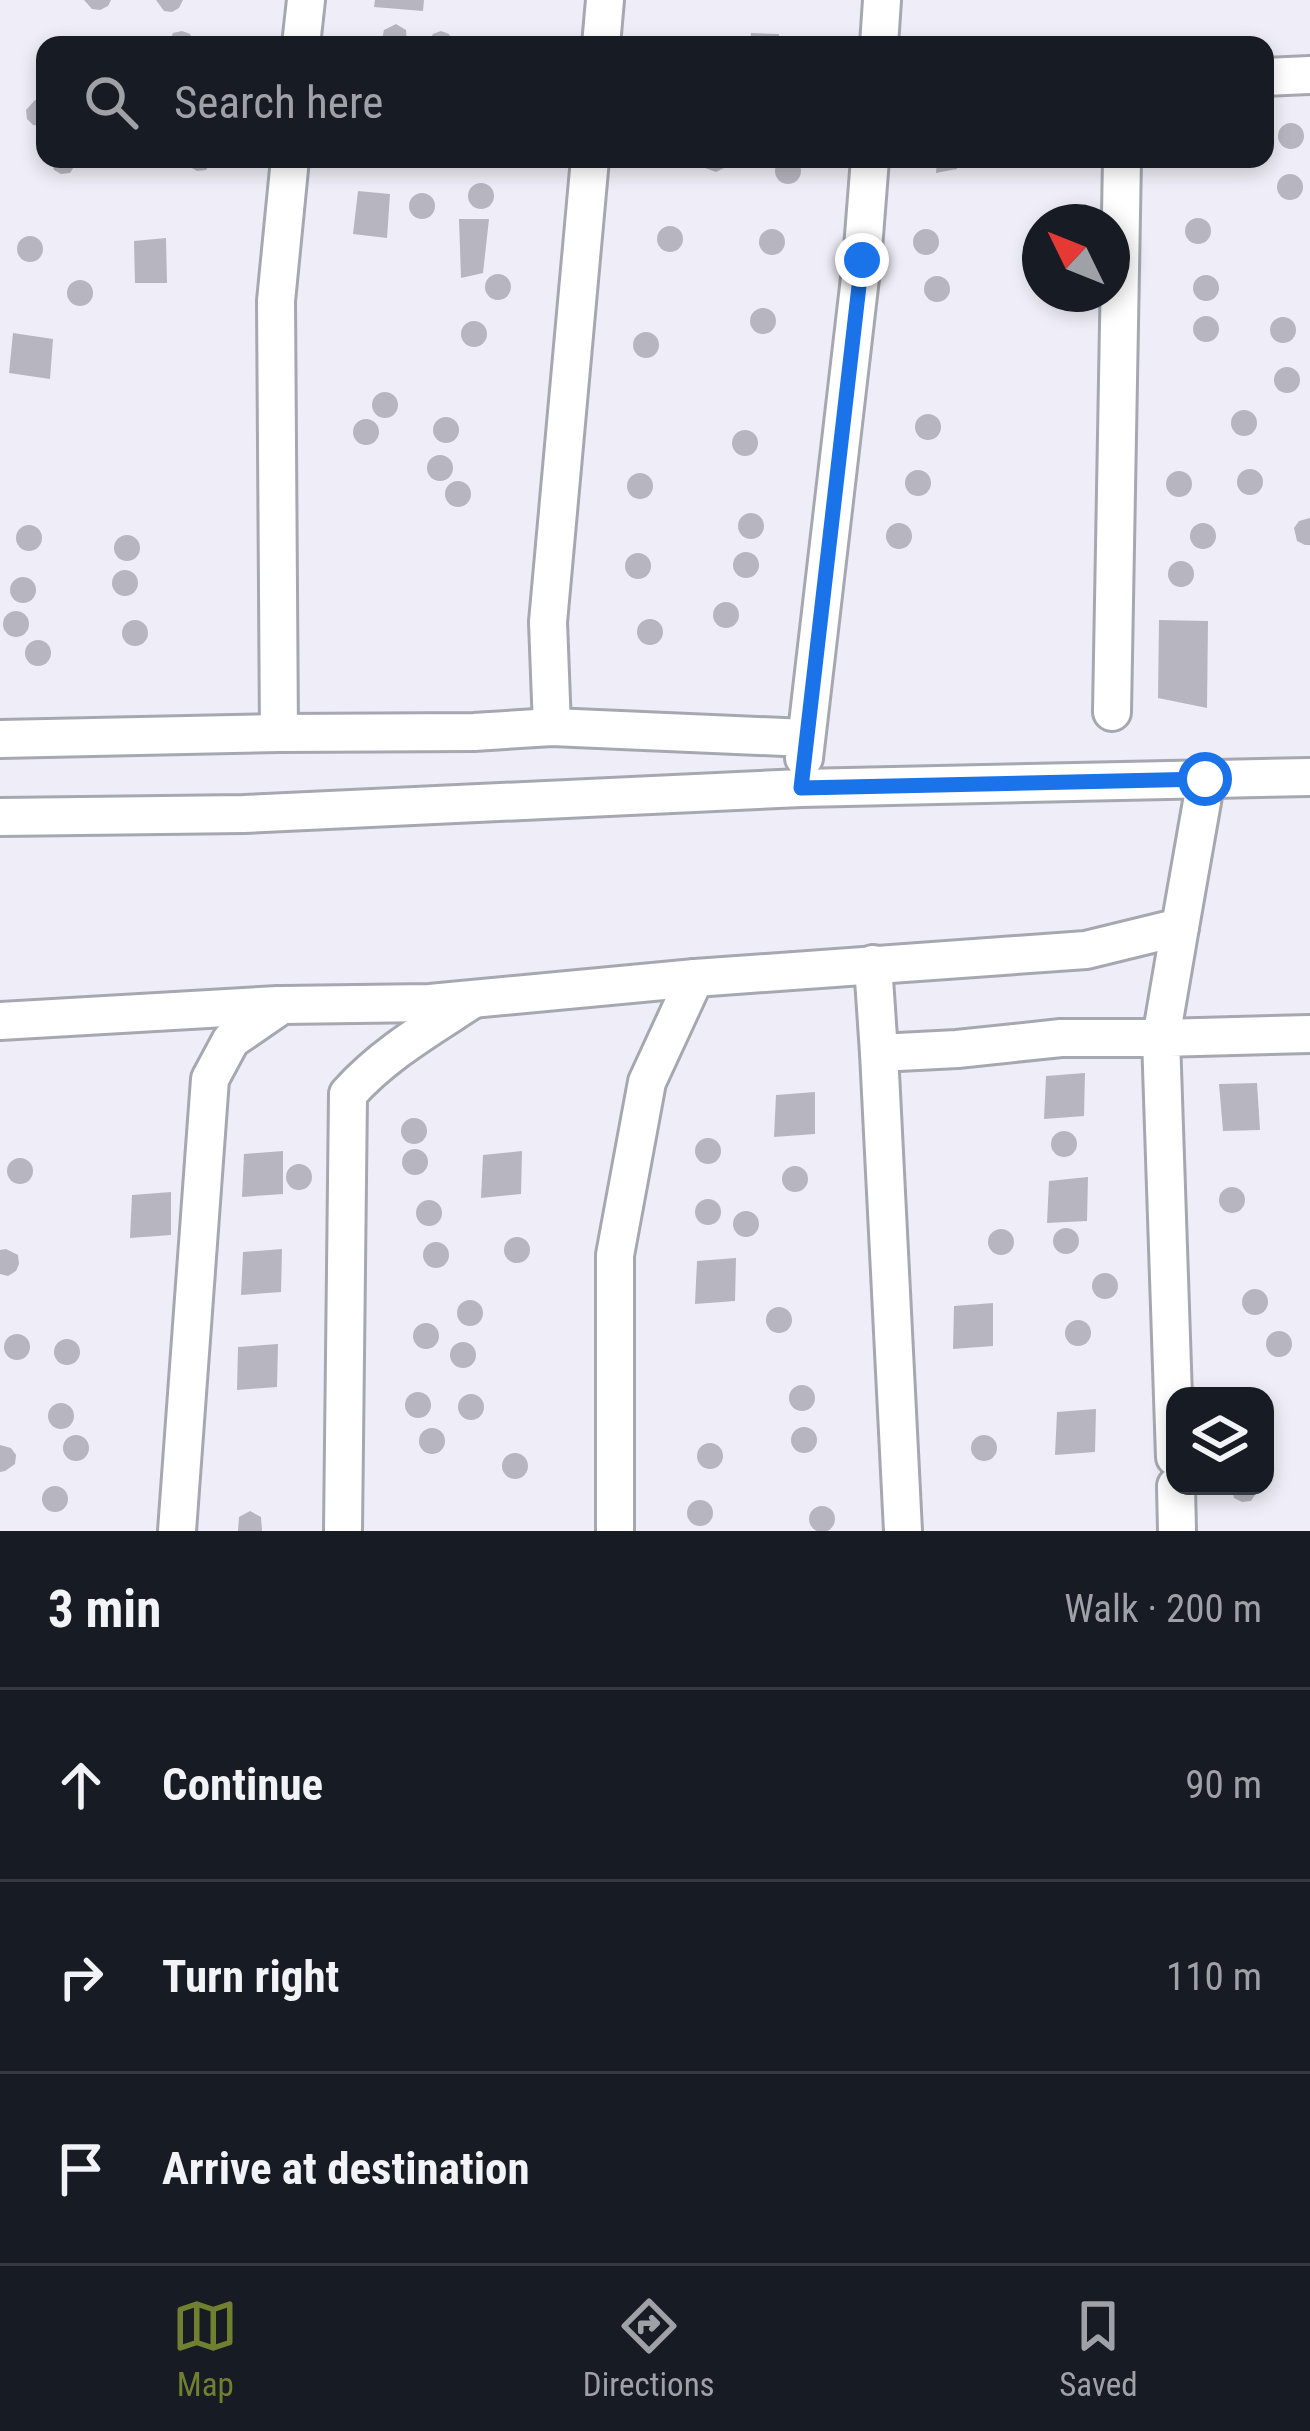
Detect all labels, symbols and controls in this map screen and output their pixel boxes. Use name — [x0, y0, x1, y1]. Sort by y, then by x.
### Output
search box — [36, 36, 1274, 168]
icon: search — [78, 69, 144, 135]
text: Search here — [174, 76, 383, 129]
north arrow — [1022, 204, 1130, 312]
route end — [835, 233, 889, 287]
route start — [1178, 752, 1232, 806]
map controls — [1166, 1387, 1274, 1495]
button: layers — [1166, 1387, 1274, 1495]
text: 3 min — [48, 1580, 161, 1639]
text: Walk · 200 m — [1064, 1586, 1262, 1632]
icon: ahead — [48, 1752, 114, 1818]
text: Continue — [162, 1758, 323, 1811]
text: 90 m — [1185, 1762, 1262, 1808]
icon: right — [48, 1944, 114, 2010]
text: Turn right — [162, 1950, 339, 2003]
text: 110 m — [1166, 1954, 1262, 2000]
icon: arrive — [48, 2136, 114, 2202]
text: Arrive at destination — [162, 2142, 530, 2195]
tab: Map — [172, 2293, 238, 2404]
tab: Directions — [583, 2293, 715, 2404]
tab: Saved — [1059, 2293, 1138, 2404]

